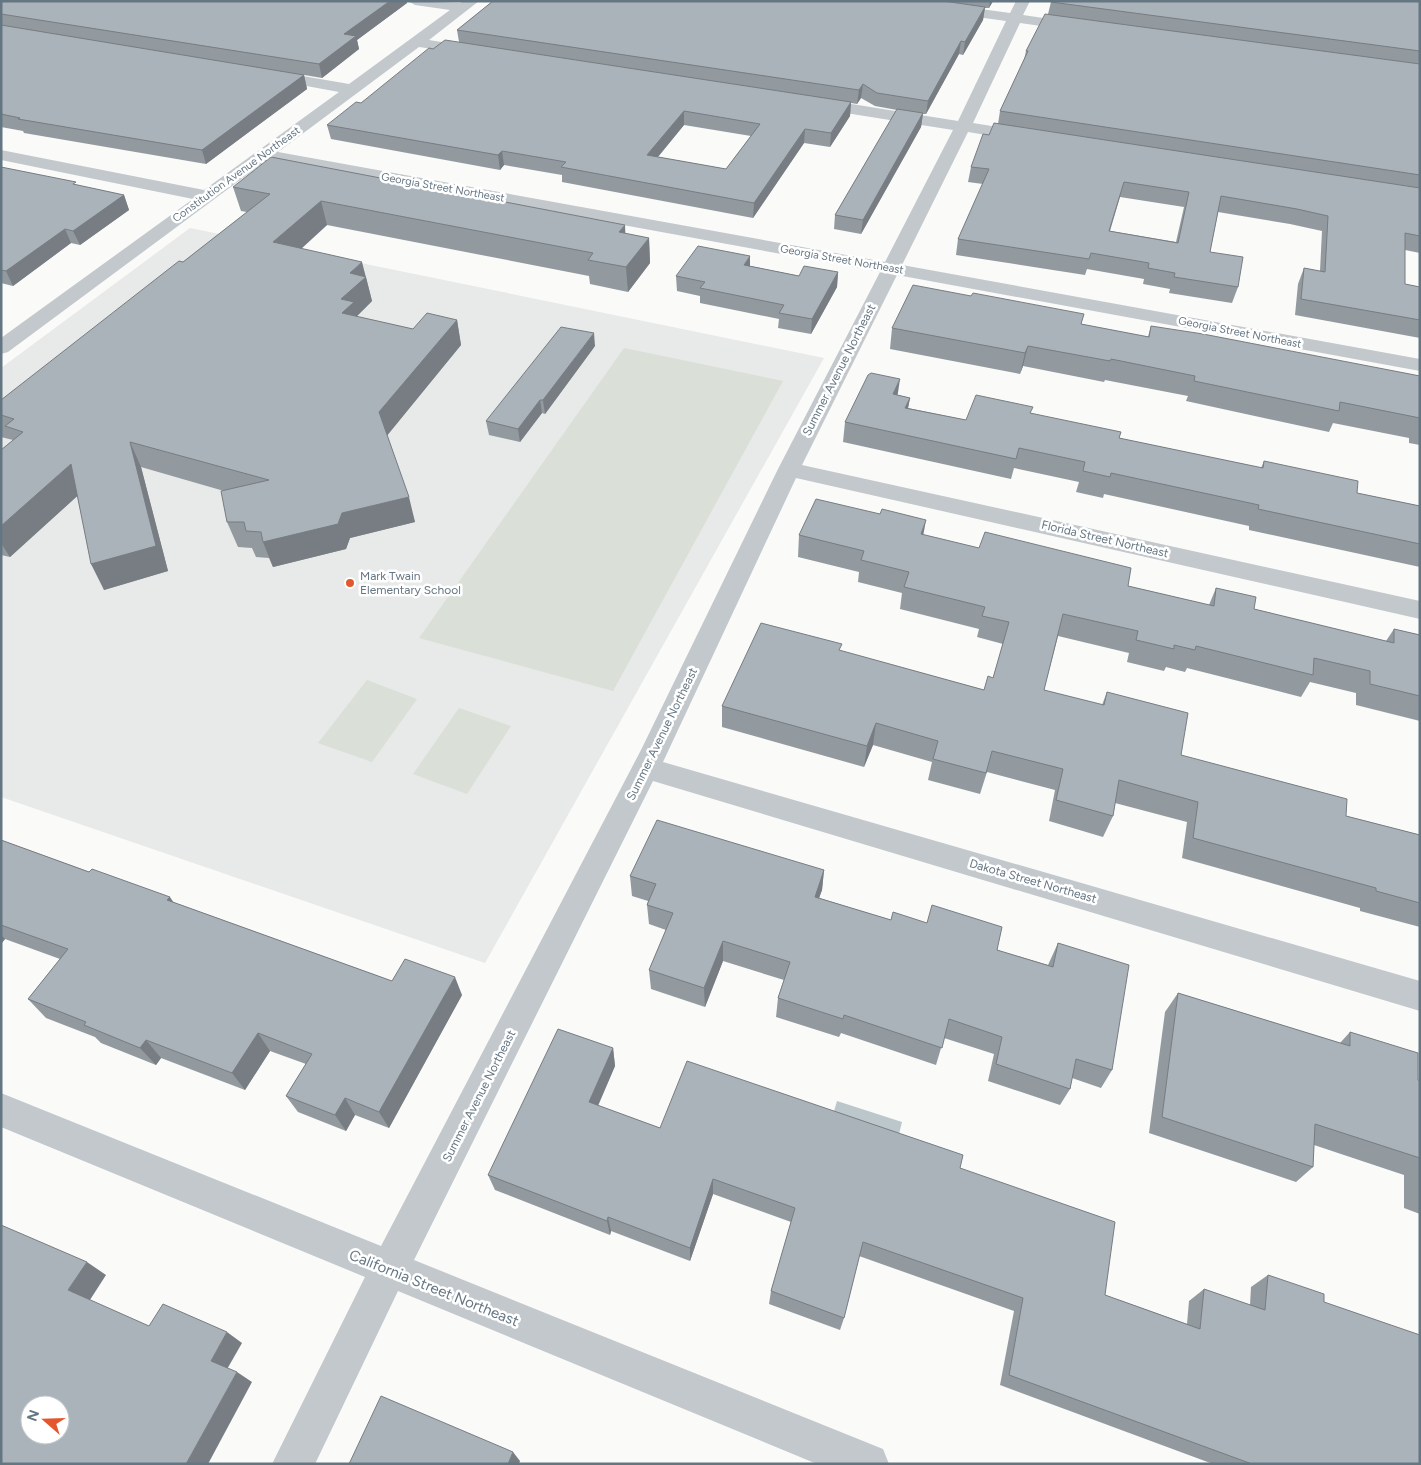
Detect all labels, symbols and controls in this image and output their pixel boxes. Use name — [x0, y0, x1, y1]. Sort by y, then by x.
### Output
street label: Constitution Avenue Northeast — [170, 124, 303, 225]
street label: Georgia Street Northeast — [380, 170, 506, 205]
street label: Georgia Street Northeast — [779, 242, 905, 277]
street label: Summer Avenue Northeast — [800, 301, 879, 438]
street label: Georgia Street Northeast — [1177, 314, 1303, 351]
street label: Florida Street Northeast — [1040, 518, 1170, 561]
place label: Mark Twain Elementary School — [360, 569, 461, 597]
marker: Mark Twain Elementary School — [344, 577, 356, 589]
street label: Summer Avenue Northeast — [624, 665, 700, 803]
street label: Dakota Street Northeast — [968, 856, 1099, 906]
street label: Summer Avenue Northeast — [440, 1027, 519, 1164]
street label: California Street Northeast — [347, 1246, 522, 1330]
north arrow — [20, 1395, 70, 1445]
text: N — [23, 1408, 43, 1424]

